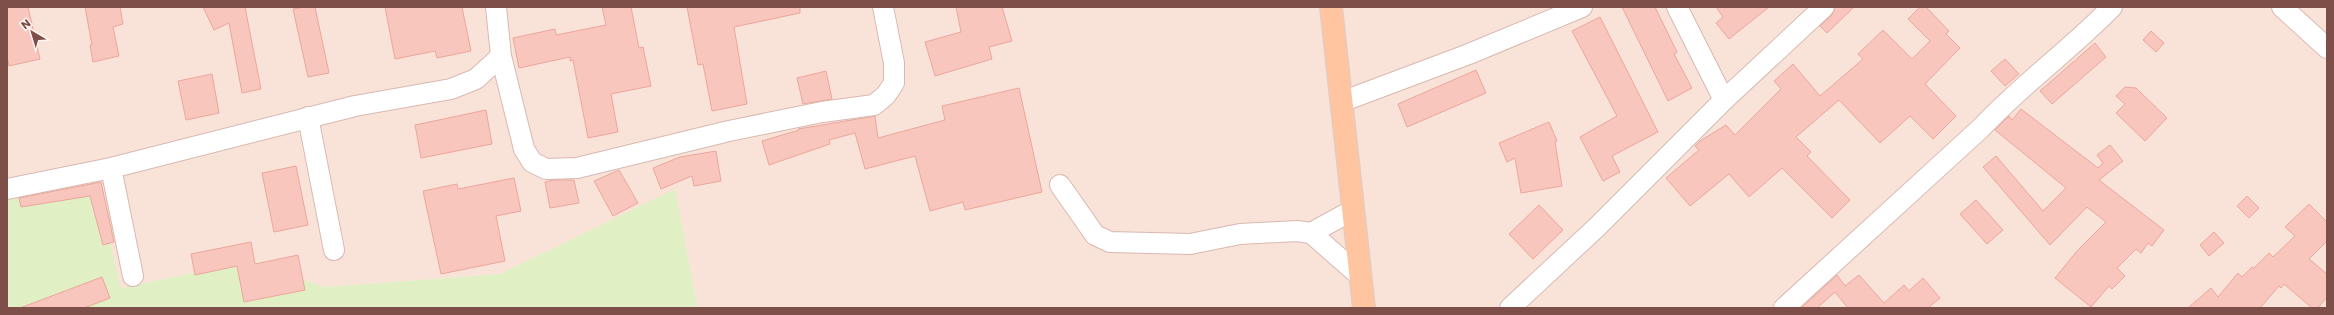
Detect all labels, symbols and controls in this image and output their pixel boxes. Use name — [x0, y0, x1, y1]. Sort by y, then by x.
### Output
north arrow — [12, 12, 52, 52]
text: N — [18, 15, 34, 33]

